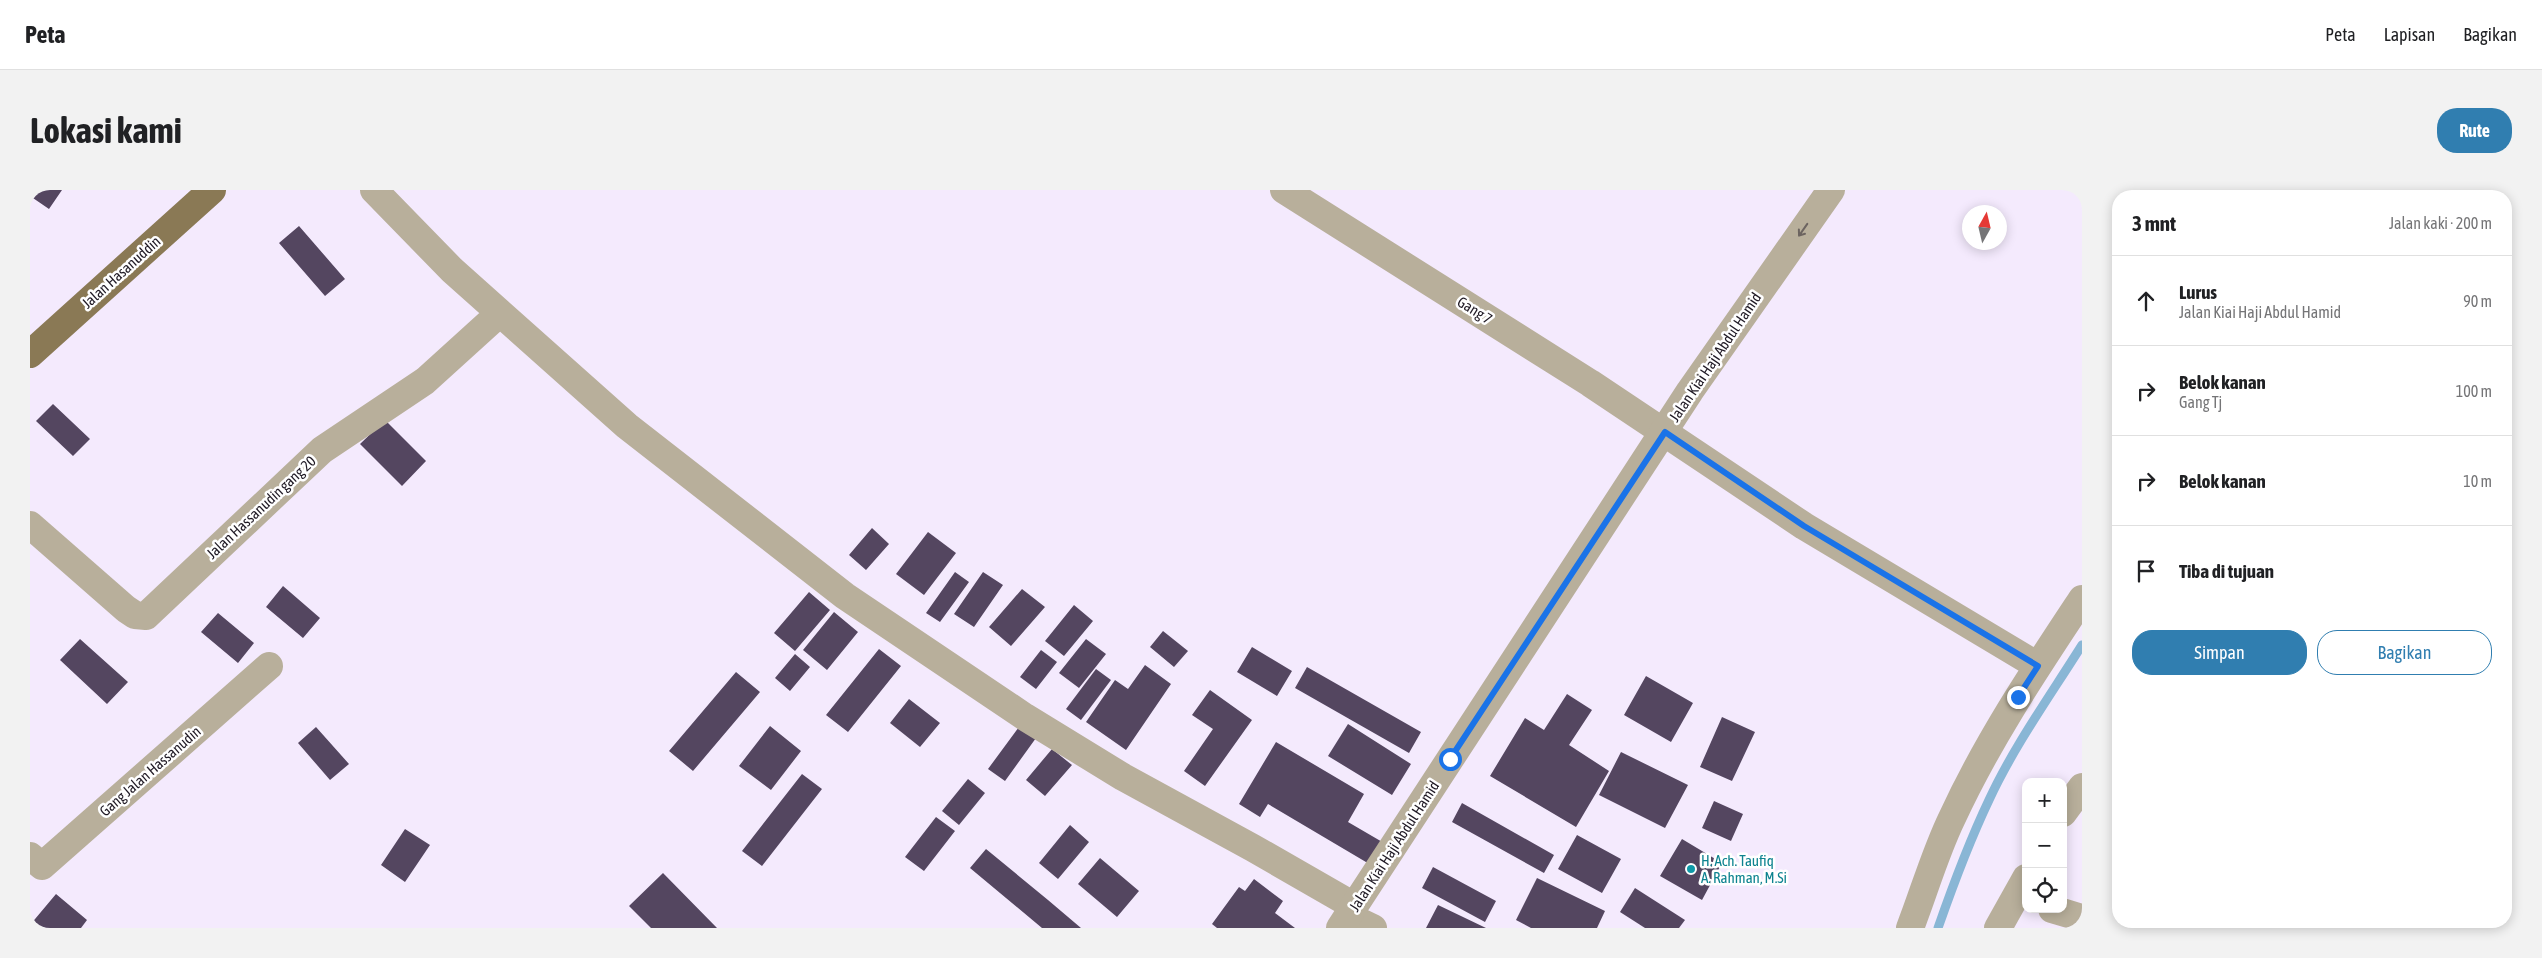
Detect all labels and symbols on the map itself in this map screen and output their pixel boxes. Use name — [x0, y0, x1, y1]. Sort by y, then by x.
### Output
north arrow — [1962, 205, 2007, 250]
one-way arrow — [1798, 223, 1808, 237]
street label: Jalan Hasanuddin — [78, 232, 164, 312]
street label: Jalan Kiai Haji Abdul Hamid — [1665, 289, 1765, 425]
street label: Gang 7 — [1454, 293, 1496, 327]
street label: Jalan Hassanudin gang 20 — [203, 452, 319, 562]
route end — [2007, 686, 2030, 709]
street label: Gang Jalan Hassanudin — [96, 722, 204, 820]
route start — [1439, 748, 1462, 771]
street label: Jalan Kiai Haji Abdul Hamid — [1346, 778, 1442, 914]
place label: H. Ach. Taufiq A. Rahman, M.Si — [1701, 852, 1787, 886]
marker: H. Ach. Taufiq A. Rahman, M.Si — [1685, 863, 1697, 875]

